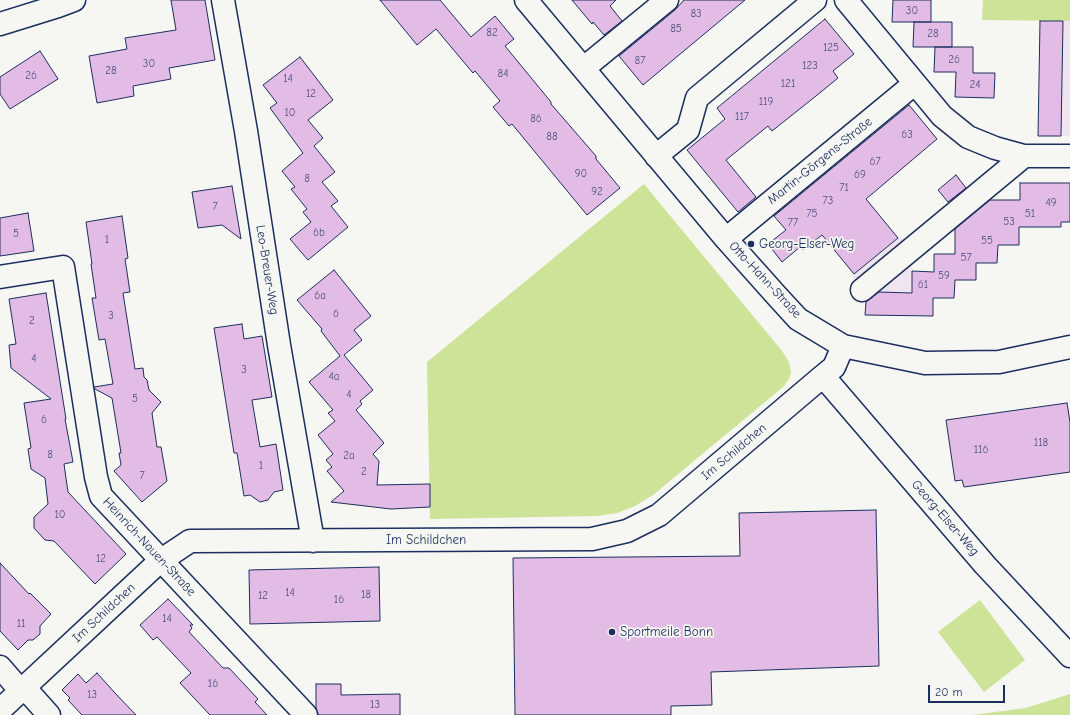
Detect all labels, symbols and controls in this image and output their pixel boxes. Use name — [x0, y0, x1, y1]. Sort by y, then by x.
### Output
house number: 30 — [906, 4, 918, 18]
house number: 83 — [690, 7, 702, 21]
house number: 85 — [670, 22, 682, 36]
house number: 82 — [486, 26, 498, 40]
house number: 28 — [927, 27, 939, 41]
house number: 125 — [823, 41, 839, 55]
house number: 26 — [948, 53, 960, 67]
house number: 87 — [635, 54, 645, 68]
house number: 30 — [143, 57, 155, 71]
house number: 123 — [802, 59, 818, 73]
house number: 28 — [105, 64, 117, 78]
house number: 84 — [498, 67, 508, 81]
house number: 26 — [25, 69, 37, 83]
house number: 14 — [283, 72, 293, 86]
house number: 121 — [781, 77, 795, 91]
house number: 24 — [969, 78, 981, 92]
house number: 12 — [306, 87, 316, 101]
house number: 119 — [759, 95, 773, 109]
house number: 10 — [284, 106, 296, 120]
house number: 117 — [735, 110, 749, 124]
house number: 86 — [530, 112, 542, 126]
street label: Martin-Görgens-Straße — [765, 114, 875, 208]
house number: 63 — [901, 128, 913, 142]
house number: 88 — [546, 130, 558, 144]
house number: 67 — [869, 155, 881, 169]
house number: 90 — [575, 167, 587, 181]
house number: 69 — [854, 168, 866, 182]
house number: 8 — [304, 172, 310, 186]
house number: 71 — [839, 181, 849, 195]
house number: 92 — [591, 185, 603, 199]
house number: 73 — [823, 194, 833, 208]
house number: 49 — [1045, 196, 1057, 210]
house number: 7 — [212, 200, 218, 214]
house number: 75 — [806, 207, 818, 221]
house number: 51 — [1025, 207, 1035, 221]
house number: 53 — [1003, 215, 1015, 229]
house number: 77 — [788, 216, 798, 230]
street label: Leo-Breuer-Weg — [252, 224, 282, 316]
house number: 6b — [313, 226, 325, 240]
house number: 5 — [13, 227, 19, 241]
house number: 1 — [105, 233, 109, 247]
house number: 55 — [981, 234, 993, 248]
place label: Georg-Elser-Weg — [759, 236, 854, 252]
street label: Otto-Hahn-Straße — [726, 239, 804, 321]
marker: Georg-Elser-Weg — [746, 239, 756, 249]
house number: 57 — [960, 251, 972, 265]
house number: 59 — [938, 269, 950, 283]
house number: 61 — [918, 278, 928, 292]
house number: 6a — [314, 289, 326, 303]
house number: 6 — [333, 307, 339, 321]
house number: 3 — [108, 309, 114, 323]
house number: 2 — [29, 314, 35, 328]
house number: 4 — [31, 352, 37, 366]
house number: 3 — [241, 363, 247, 377]
house number: 4a — [329, 370, 339, 384]
house number: 4 — [346, 388, 352, 402]
house number: 5 — [132, 392, 138, 406]
house number: 6 — [41, 413, 47, 427]
street label: Im Schildchen — [698, 420, 770, 484]
house number: 118 — [1034, 436, 1048, 450]
house number: 116 — [974, 443, 988, 457]
house number: 8 — [47, 448, 53, 462]
house number: 2a — [343, 449, 355, 463]
house number: 1 — [259, 459, 263, 473]
house number: 2 — [361, 465, 367, 479]
house number: 7 — [139, 469, 145, 483]
street label: Georg-Elser-Weg — [908, 477, 982, 559]
street label: Heinrich-Nauen-Straße — [99, 494, 199, 600]
house number: 10 — [54, 508, 66, 522]
street label: Im Schildchen — [386, 532, 466, 548]
house number: 12 — [96, 552, 106, 566]
street label: Im Schildchen — [69, 580, 139, 646]
house number: 14 — [285, 586, 295, 600]
house number: 18 — [361, 588, 371, 602]
house number: 12 — [258, 589, 268, 603]
house number: 16 — [334, 593, 344, 607]
house number: 14 — [162, 612, 172, 626]
house number: 11 — [17, 617, 25, 631]
place label: Sportmeile Bonn — [620, 624, 713, 640]
marker: Sportmeile Bonn — [607, 627, 617, 637]
house number: 16 — [208, 677, 218, 691]
scale bar — [930, 677, 1007, 703]
text: 20 m — [935, 685, 963, 699]
house number: 13 — [87, 688, 97, 702]
house number: 13 — [370, 698, 380, 712]

